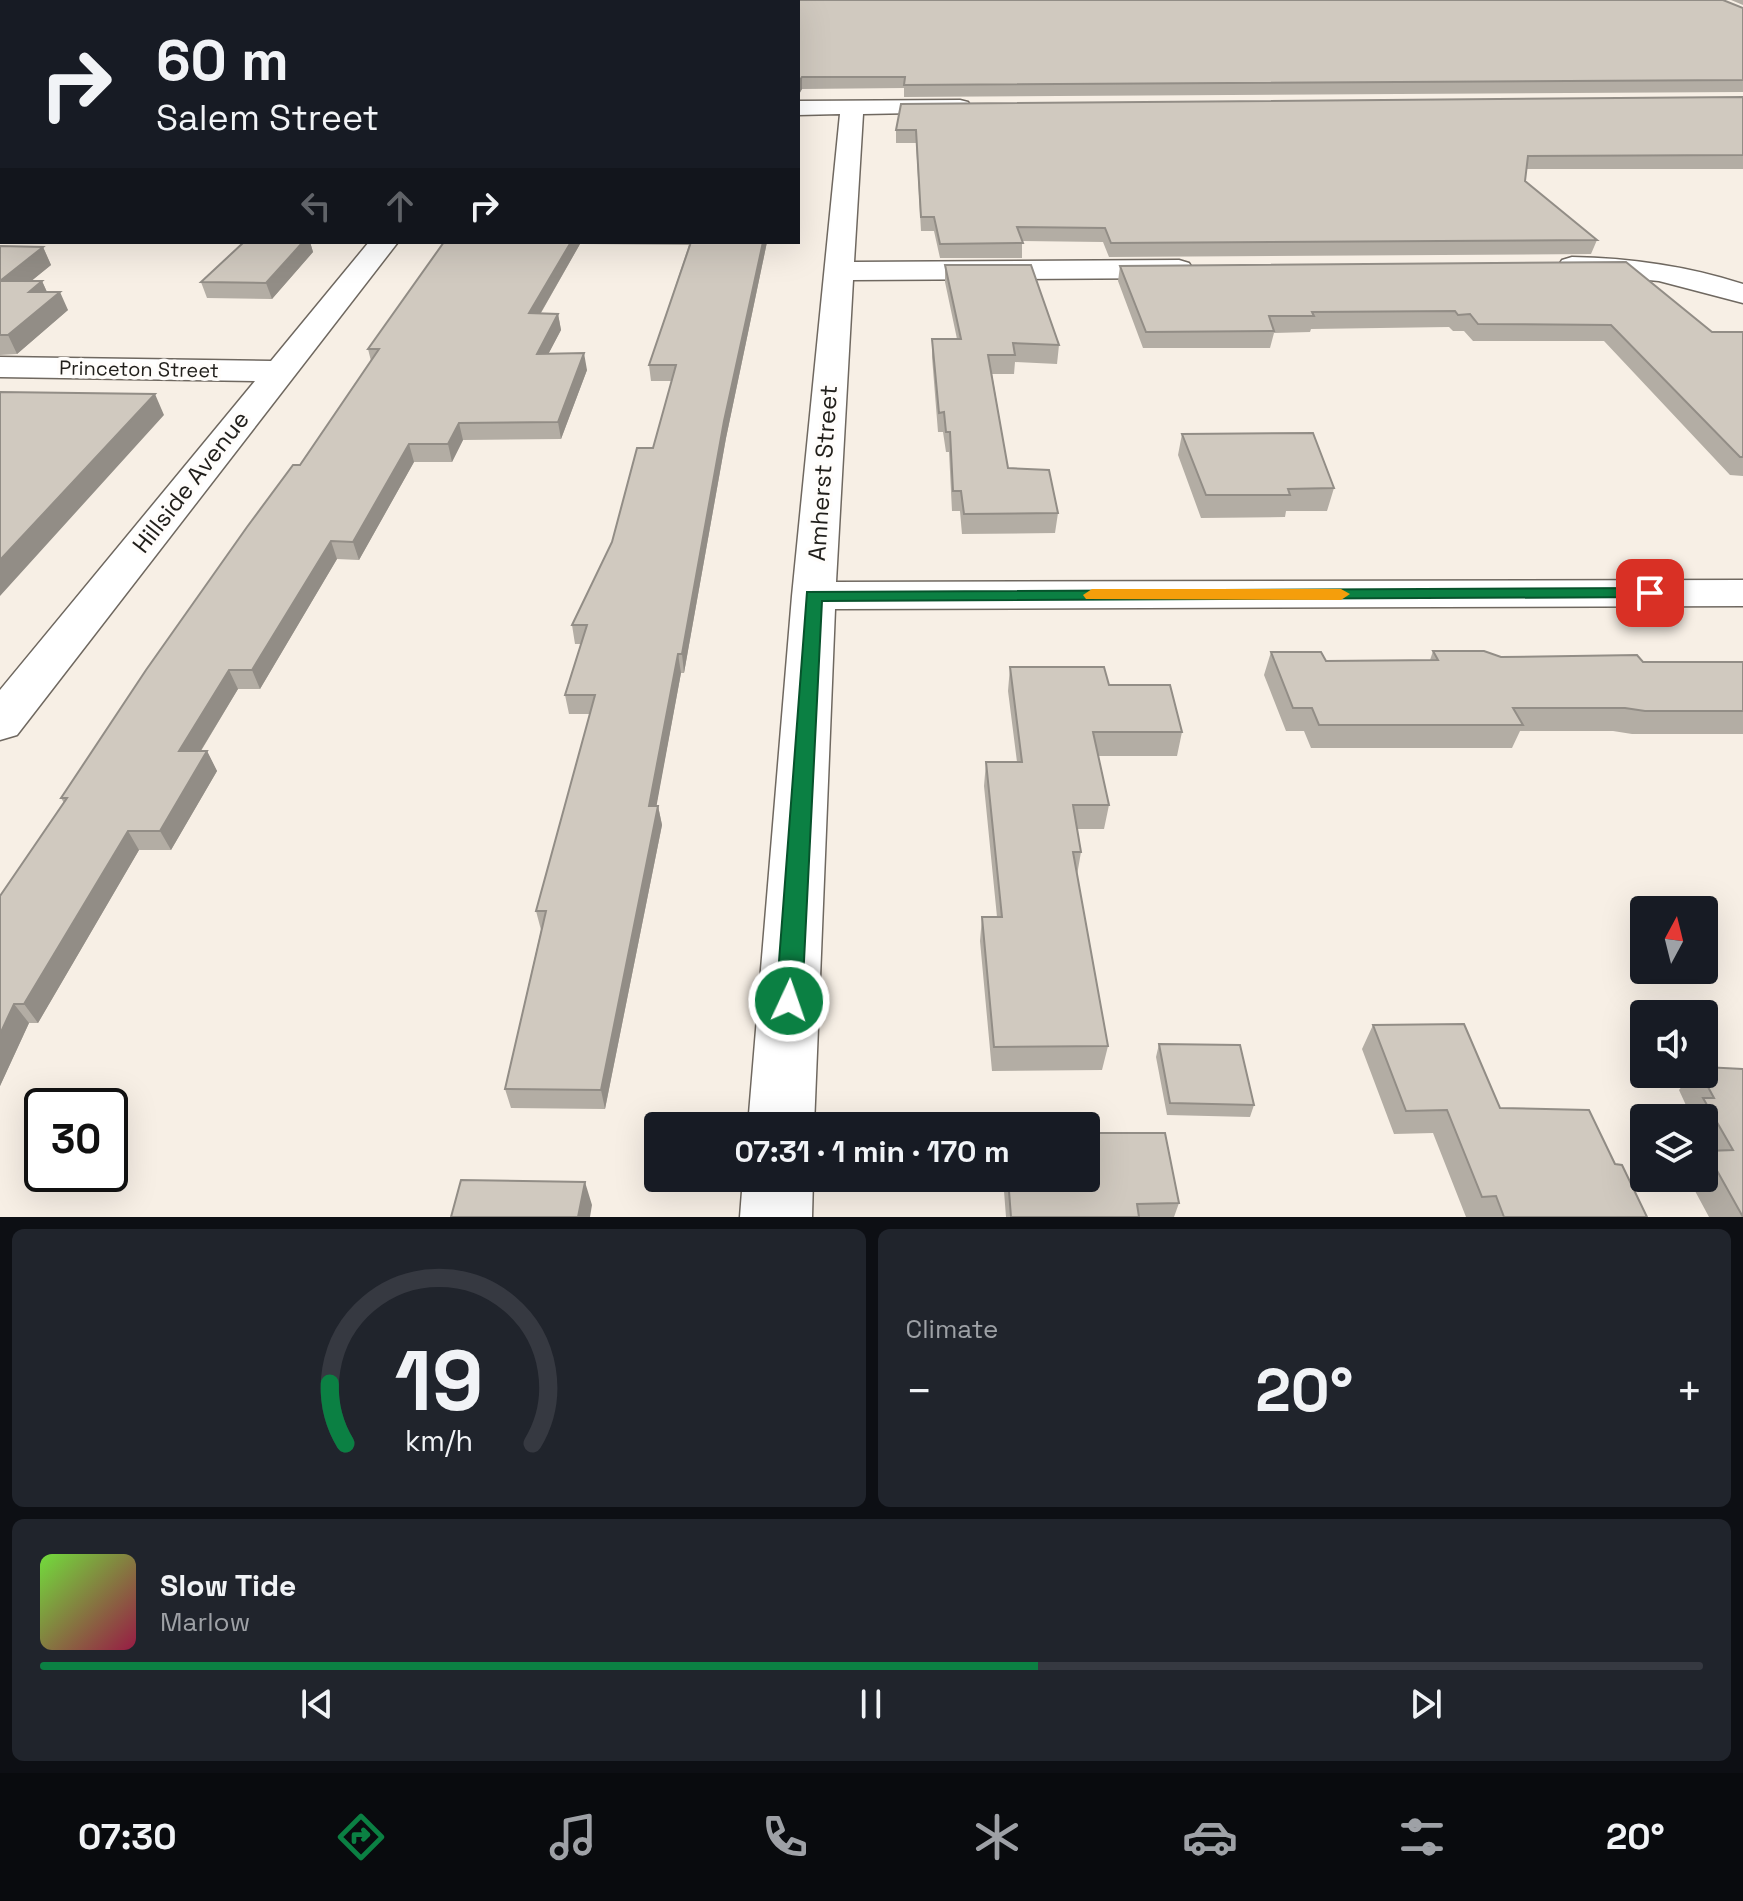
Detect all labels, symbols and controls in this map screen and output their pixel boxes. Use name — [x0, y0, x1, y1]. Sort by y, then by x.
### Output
text: 60 m — [156, 25, 289, 96]
icon: right — [24, 32, 128, 136]
text: Salem Street — [156, 95, 379, 141]
icon: left — [294, 184, 338, 228]
icon: ahead — [378, 184, 422, 228]
icon: right — [462, 184, 506, 228]
street label: Princeton Street — [59, 355, 219, 383]
street label: Amherst Street — [801, 384, 844, 562]
street label: Hillside Avenue — [125, 404, 256, 559]
pin — [1616, 559, 1684, 627]
icon: arrive — [1628, 571, 1672, 615]
north arrow — [1630, 896, 1718, 984]
map controls — [1630, 896, 1718, 1192]
position arrow — [747, 959, 831, 1043]
button: sound — [1630, 1000, 1718, 1088]
speed limit sign: 30 — [24, 1088, 128, 1192]
button: layers — [1630, 1104, 1718, 1192]
text: 07:31 · 1 min · 170 m — [734, 1132, 1010, 1171]
text: Climate — [906, 1312, 998, 1346]
text: 19 — [394, 1328, 483, 1434]
text: 20° — [1255, 1352, 1353, 1429]
text: − — [906, 1363, 933, 1419]
text: + — [1676, 1363, 1703, 1419]
text: km/h — [405, 1423, 473, 1459]
text: Slow Tide — [160, 1566, 296, 1605]
text: Marlow — [160, 1605, 250, 1639]
icon: previous — [295, 1682, 339, 1726]
icon: pause — [849, 1682, 893, 1726]
icon: next — [1404, 1682, 1448, 1726]
icon: directions — [333, 1809, 389, 1865]
icon: music — [545, 1809, 601, 1865]
icon: phone — [757, 1809, 813, 1865]
icon: climate — [969, 1809, 1025, 1865]
icon: car — [1182, 1809, 1238, 1865]
icon: filters — [1394, 1809, 1450, 1865]
text: 07:30 — [78, 1814, 177, 1860]
text: 20° — [1606, 1814, 1665, 1860]

